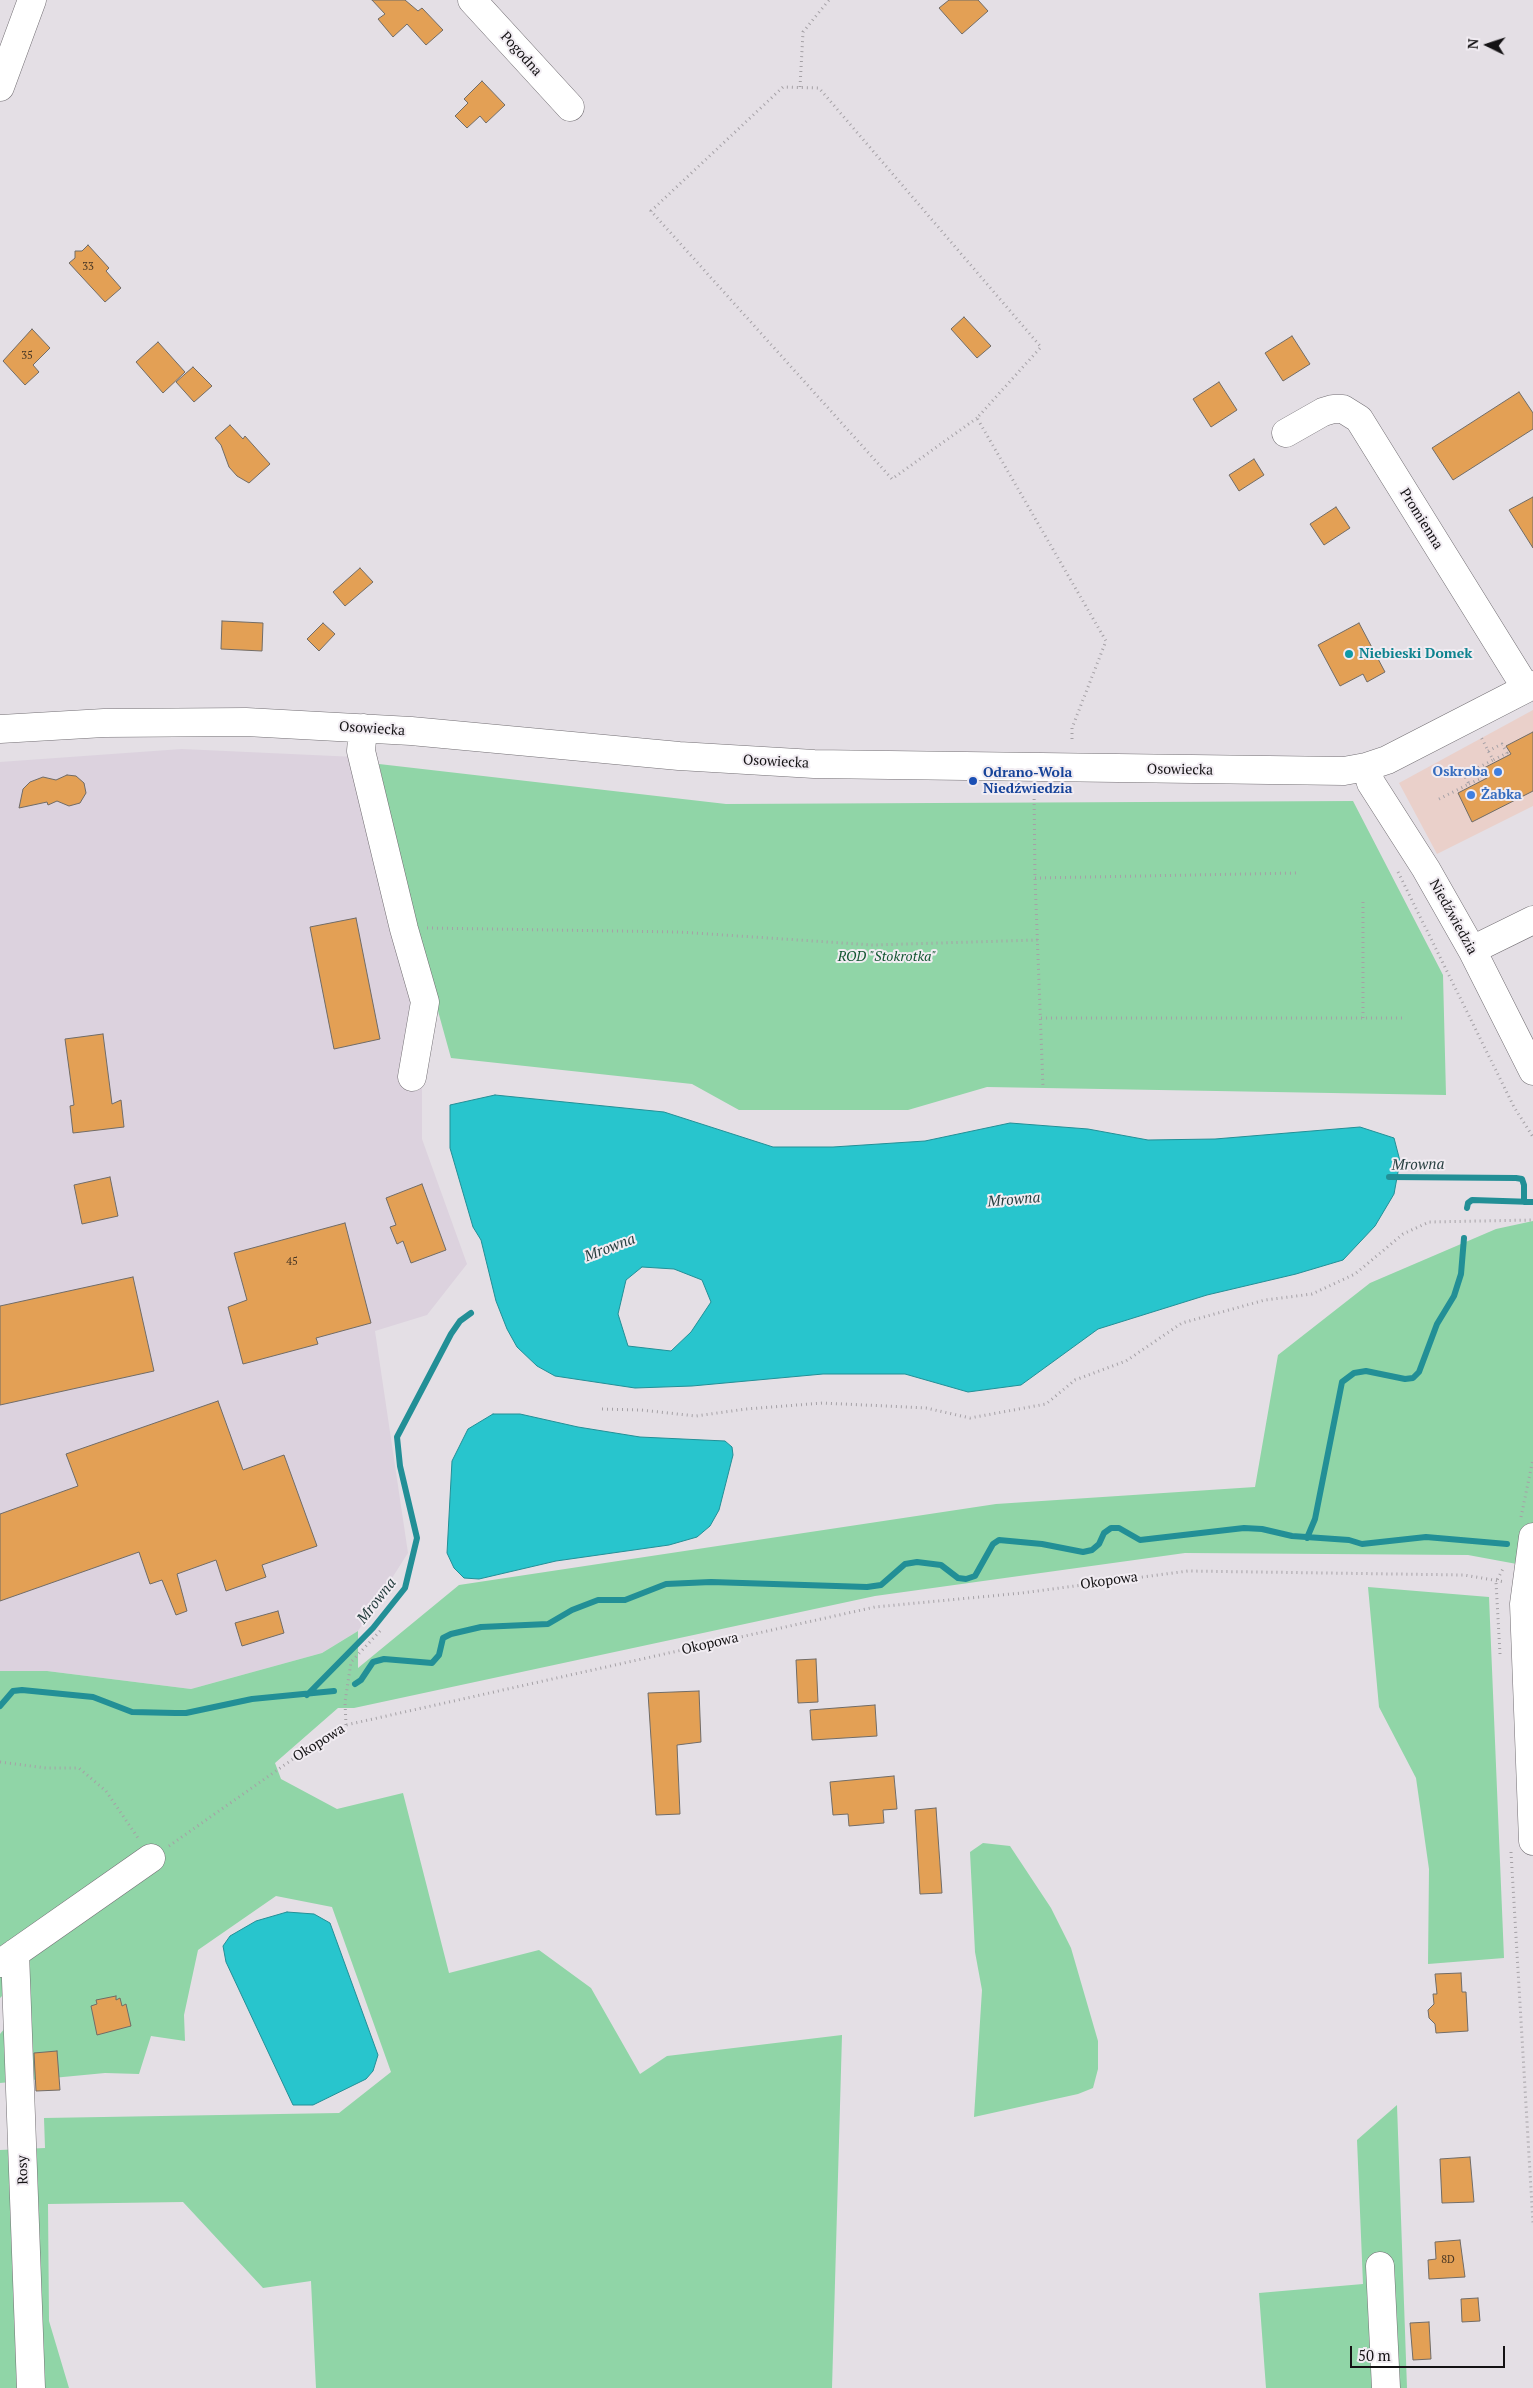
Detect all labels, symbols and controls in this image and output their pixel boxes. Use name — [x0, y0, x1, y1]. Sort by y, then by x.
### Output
north arrow — [1463, 20, 1513, 70]
street label: Pogodna — [497, 28, 545, 80]
text: N — [1463, 38, 1482, 50]
house number: 33 — [82, 260, 94, 274]
house number: 35 — [21, 349, 33, 363]
street label: Promienna — [1396, 486, 1446, 552]
place label: Niebieski Domek — [1359, 646, 1472, 662]
marker: Niebieski Domek — [1343, 648, 1355, 660]
street label: Osowiecka — [338, 718, 406, 740]
street label: Osowiecka — [742, 752, 810, 772]
street label: Osowiecka — [1147, 761, 1213, 779]
place label: Oskroba — [1433, 764, 1488, 780]
place label: Odrano-Wola Niedźwiedzia — [983, 765, 1073, 798]
marker: Oskroba — [1492, 766, 1504, 778]
marker: Odrano-Wola Niedźwiedzia — [967, 775, 979, 787]
place label: Żabka — [1481, 787, 1522, 803]
marker: Żabka — [1465, 789, 1477, 801]
street label: Niedźwiedzia — [1425, 877, 1481, 957]
park label: ROD "Stokrotka" — [838, 949, 936, 965]
water label: Mrowna — [1391, 1156, 1445, 1174]
water label: Mrowna — [987, 1189, 1041, 1211]
water label: Mrowna — [582, 1230, 638, 1266]
house number: 45 — [286, 1255, 298, 1269]
street label: Okopowa — [1079, 1569, 1139, 1593]
water label: Mrowna — [354, 1575, 400, 1627]
street label: Okopowa — [680, 1629, 740, 1659]
street label: Okopowa — [290, 1721, 348, 1765]
street label: Rosy — [14, 2155, 32, 2185]
house number: 8D — [1441, 2253, 1455, 2267]
scale bar — [1353, 2336, 1508, 2368]
text: 50 m — [1358, 2345, 1391, 2365]

